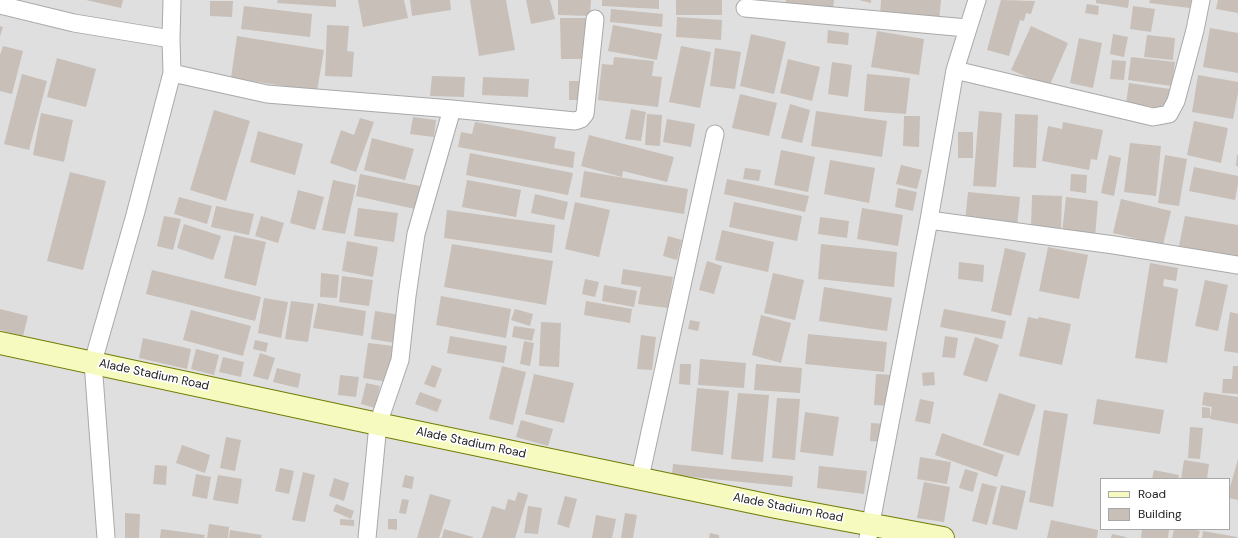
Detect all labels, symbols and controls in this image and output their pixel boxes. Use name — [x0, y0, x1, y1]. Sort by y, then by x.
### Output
street label: Alade Stadium Road — [98, 356, 210, 394]
street label: Alade Stadium Road — [415, 424, 527, 462]
legend — [1100, 478, 1230, 530]
text: Road — [1138, 486, 1166, 502]
street label: Alade Stadium Road — [732, 490, 844, 526]
text: Building — [1138, 506, 1182, 522]

